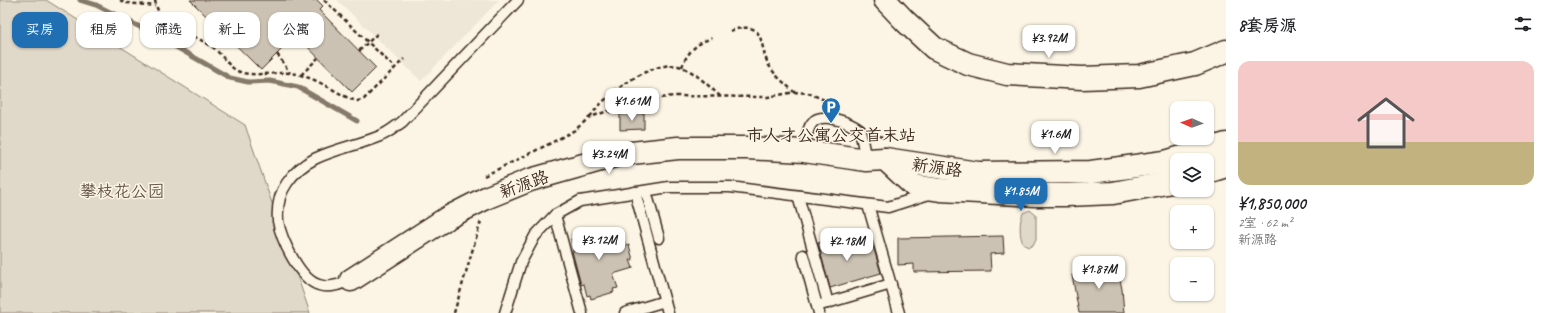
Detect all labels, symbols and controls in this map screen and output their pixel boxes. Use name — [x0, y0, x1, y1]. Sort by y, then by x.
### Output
chip: 买房 — [12, 12, 68, 48]
chip: 租房 — [76, 12, 132, 48]
chip: 筛选 — [140, 12, 196, 48]
chip: 新上 — [204, 12, 260, 48]
chip: 公寓 — [268, 12, 324, 48]
icon: filters — [1512, 13, 1534, 35]
text: 8套房源 — [1238, 15, 1297, 36]
pin: ¥3.92M — [1016, 25, 1082, 59]
text: ¥3.92M — [1031, 30, 1067, 46]
icon: home — [1350, 87, 1422, 159]
pin: ¥1.61M — [599, 88, 665, 122]
text: ¥1.61M — [614, 93, 650, 109]
parking icon: 市人才公寓公交首末站 — [820, 96, 842, 124]
north arrow — [1170, 101, 1214, 145]
map controls — [1170, 101, 1214, 301]
pin: ¥1.6M — [1027, 121, 1083, 155]
place label: 市人才公寓公交首末站 — [746, 125, 916, 146]
text: ¥1.6M — [1040, 126, 1070, 142]
pin: ¥3.24M — [576, 141, 642, 175]
text: ¥3.24M — [591, 146, 627, 162]
button: layers — [1170, 153, 1214, 197]
street label: 新源路 — [910, 154, 964, 181]
street label: 新源路 — [497, 166, 552, 203]
pin: ¥1.85M — [988, 178, 1054, 212]
park label: 攀枝花公园 — [80, 181, 165, 202]
text: ¥1.85M — [1003, 183, 1039, 199]
text: ¥1,850,000 — [1238, 193, 1306, 214]
button: + — [1170, 205, 1214, 249]
text: 2室 · 62 m² — [1238, 215, 1292, 231]
pin: ¥3.12M — [566, 227, 632, 261]
pin: ¥2.18M — [814, 228, 880, 262]
text: ¥3.12M — [581, 232, 617, 248]
text: 新源路 — [1238, 232, 1277, 248]
text: ¥2.18M — [829, 233, 865, 249]
pin: ¥1.87M — [1066, 256, 1132, 290]
button: − — [1170, 257, 1214, 301]
text: ¥1.87M — [1081, 261, 1117, 277]

